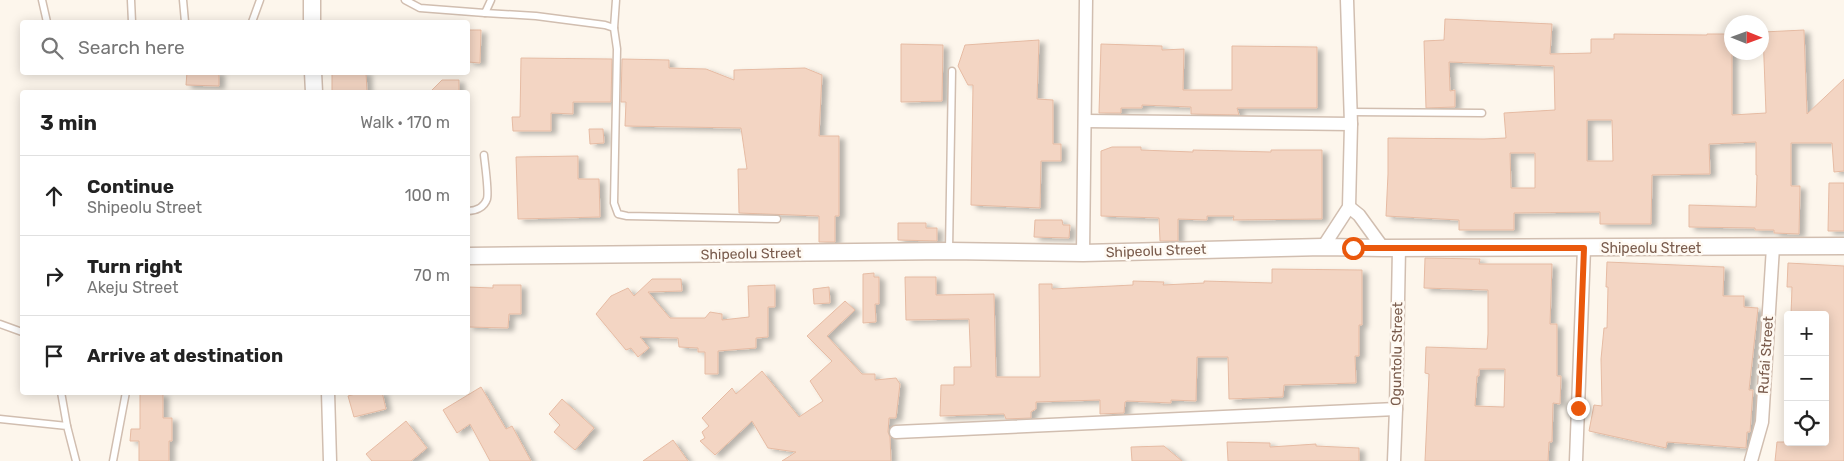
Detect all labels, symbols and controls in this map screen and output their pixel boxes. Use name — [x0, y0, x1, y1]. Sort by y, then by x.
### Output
north arrow — [1724, 15, 1769, 60]
search box — [20, 20, 470, 75]
icon: search — [38, 34, 66, 62]
text: Search here — [78, 36, 185, 59]
text: 3 min — [40, 110, 97, 135]
text: Walk · 170 m — [360, 113, 450, 132]
text: Continue — [87, 175, 174, 198]
icon: ahead — [40, 182, 68, 210]
text: 100 m — [405, 186, 450, 205]
text: Shipeolu Street — [87, 198, 202, 217]
route start — [1342, 237, 1365, 260]
street label: Shipeolu Street — [1601, 240, 1702, 257]
street label: Shipeolu Street — [1105, 241, 1207, 261]
street label: Shipeolu Street — [701, 245, 802, 263]
text: Turn right — [87, 255, 182, 278]
icon: right — [40, 262, 68, 290]
text: 70 m — [413, 266, 450, 285]
text: Akeju Street — [87, 278, 178, 297]
street label: Oguntolu Street — [1388, 301, 1406, 406]
map controls — [1784, 311, 1829, 446]
button: + — [1784, 311, 1829, 356]
street label: Rufai Street — [1755, 315, 1777, 394]
icon: arrive — [40, 342, 68, 370]
text: Arrive at destination — [87, 344, 283, 367]
button: − — [1784, 356, 1829, 401]
route end — [1567, 397, 1590, 420]
button: locate — [1784, 401, 1829, 446]

